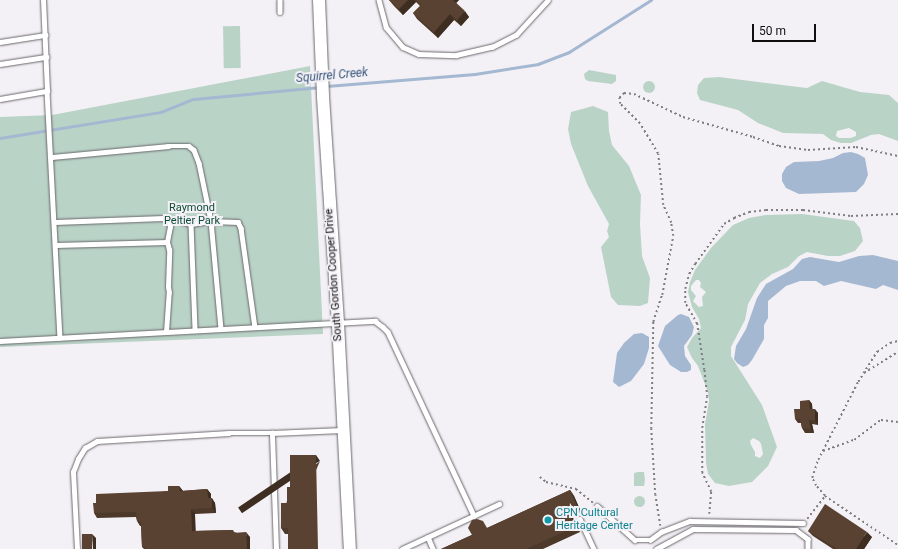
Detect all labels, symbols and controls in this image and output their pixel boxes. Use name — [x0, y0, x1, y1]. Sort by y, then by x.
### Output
scale bar — [754, 16, 818, 42]
text: 50 m — [759, 24, 786, 38]
water label: Squirrel Creek — [295, 66, 369, 86]
park label: Raymond Peltier Park — [164, 202, 220, 228]
street label: South Gordon Cooper Drive — [323, 208, 345, 342]
place label: CPN Cultural Heritage Center — [556, 507, 633, 533]
marker: CPN Cultural Heritage Center — [543, 515, 553, 525]

